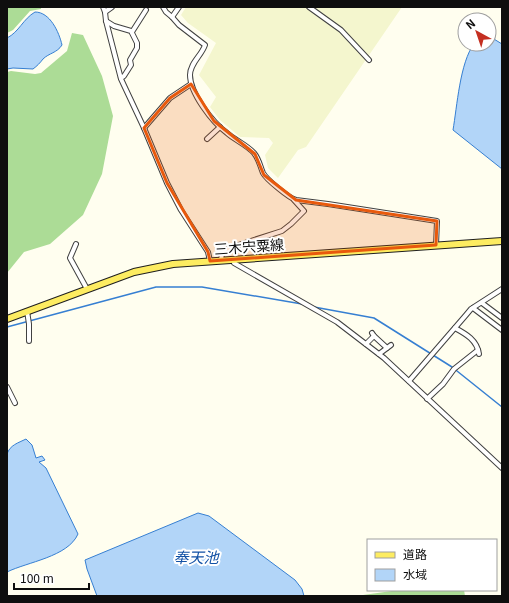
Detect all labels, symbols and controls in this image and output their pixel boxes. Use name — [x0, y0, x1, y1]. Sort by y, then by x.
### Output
north arrow — [457, 12, 497, 52]
text: N — [462, 15, 478, 32]
street label: 三木宍粟線 — [213, 234, 285, 258]
legend — [367, 539, 497, 591]
text: 道路 — [403, 545, 427, 562]
water label: 奉天池 — [173, 546, 220, 567]
scale bar — [14, 565, 89, 591]
text: 水域 — [403, 565, 427, 582]
text: 100 m — [20, 569, 54, 586]

